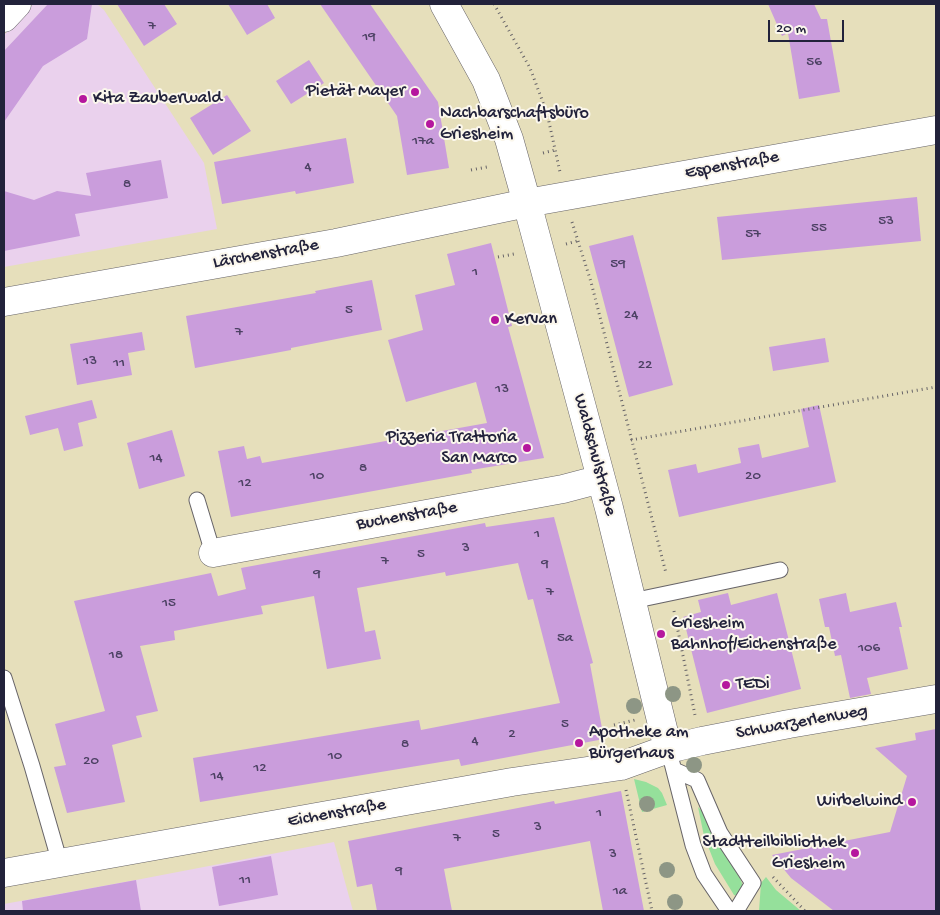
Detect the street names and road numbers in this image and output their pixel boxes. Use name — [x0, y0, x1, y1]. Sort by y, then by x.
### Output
street label: Espenstraße — [683, 147, 781, 185]
street label: Lärchenstraße — [211, 235, 321, 275]
street label: Waldschulstraße — [567, 392, 621, 518]
street label: Buchenstraße — [355, 498, 459, 536]
street label: Schwarzerlenweg — [734, 701, 870, 745]
street label: Eichenstraße — [286, 795, 388, 833]

